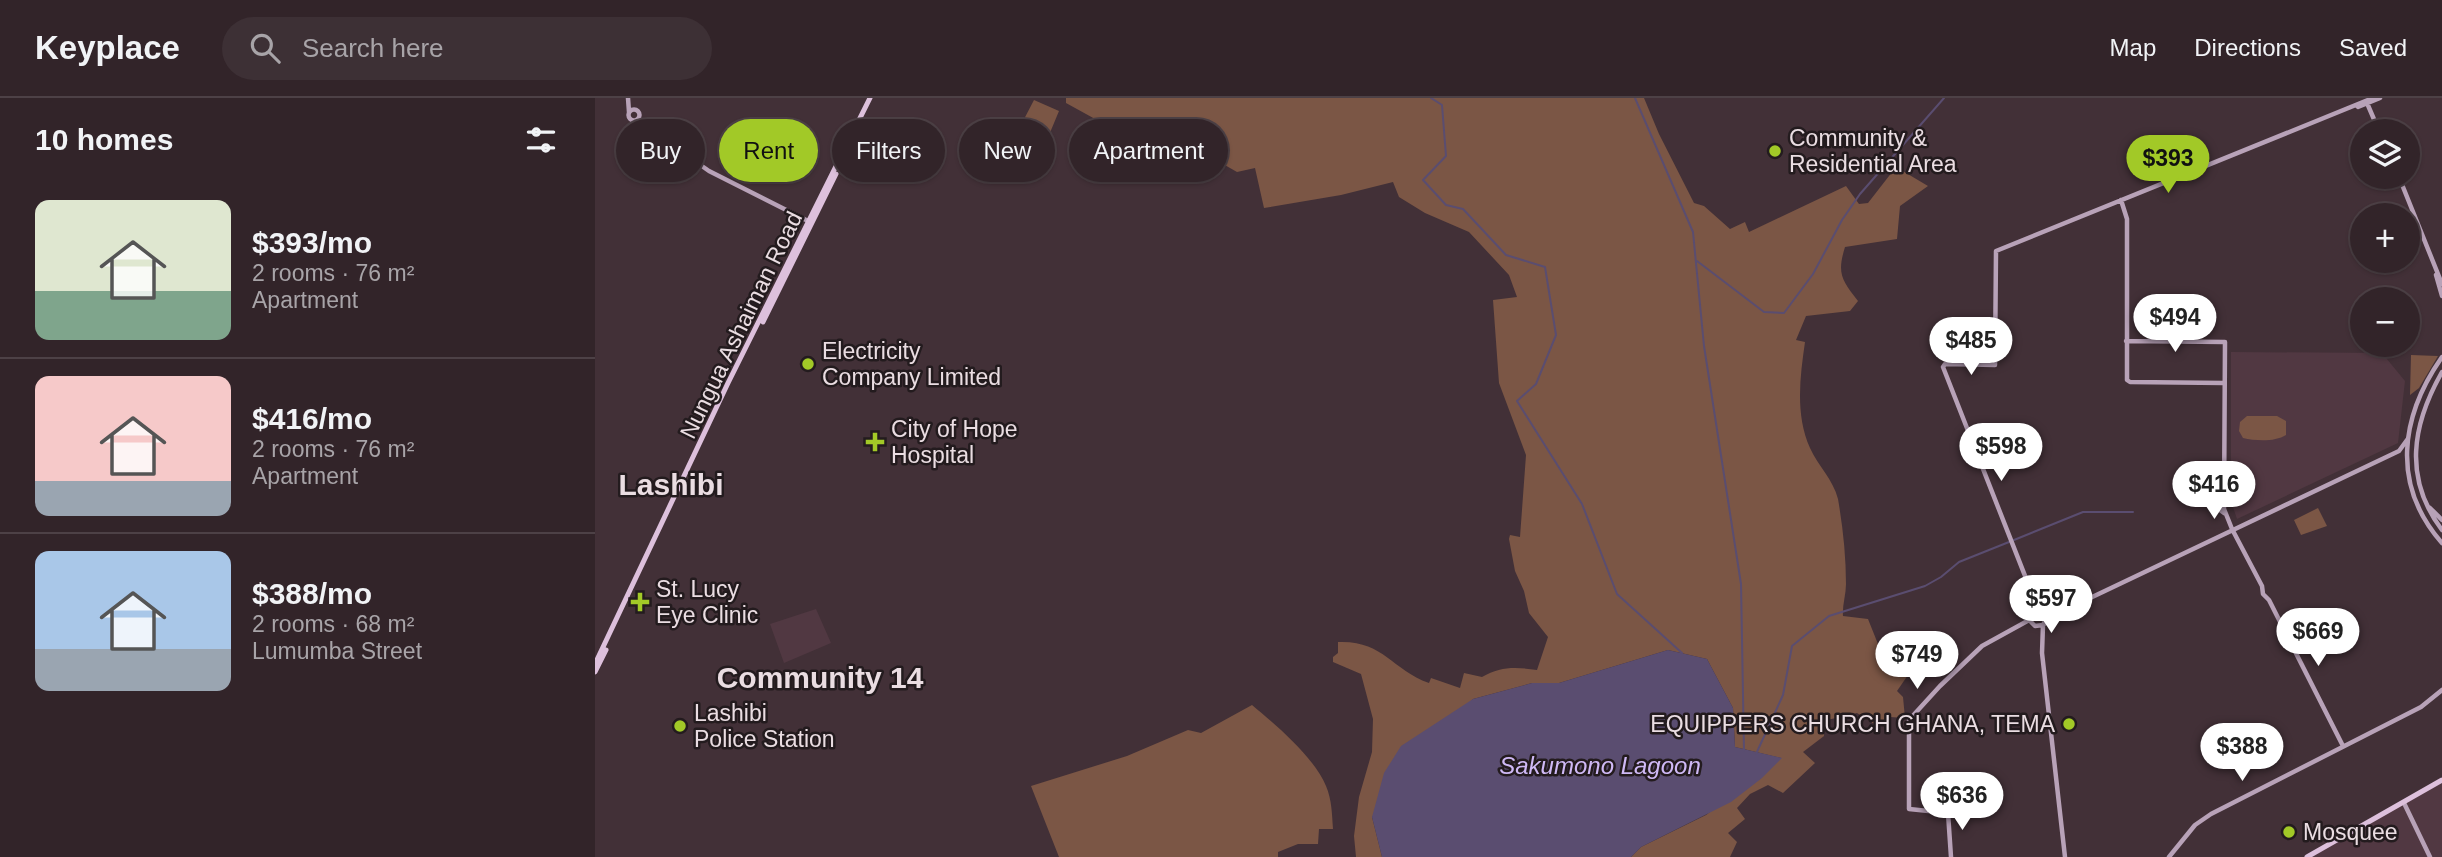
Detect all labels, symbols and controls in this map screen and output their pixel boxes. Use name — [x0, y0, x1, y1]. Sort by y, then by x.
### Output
search box — [222, 17, 712, 80]
text: Keyplace — [35, 29, 180, 66]
icon: search — [246, 29, 284, 67]
text: Search here — [302, 33, 444, 63]
text: Map — [2110, 34, 2156, 61]
text: Directions — [2194, 34, 2301, 61]
text: Saved — [2339, 34, 2407, 61]
chip: Buy — [616, 119, 705, 182]
chip: Rent — [719, 119, 818, 182]
chip: Filters — [832, 119, 945, 182]
chip: New — [959, 119, 1055, 182]
chip: Apartment — [1069, 119, 1228, 182]
map controls — [2350, 119, 2420, 357]
button: layers — [2350, 119, 2420, 189]
icon: filters — [522, 121, 560, 159]
text: 10 homes — [35, 123, 173, 156]
place label: Community & Residential Area — [1789, 125, 1957, 177]
pin: $393 — [2127, 136, 2209, 195]
marker: Community & Residential Area — [1767, 143, 1783, 159]
text: $393 — [2142, 145, 2194, 171]
button: + — [2350, 203, 2420, 273]
street label: Nungua Ashaiman Road — [675, 207, 807, 443]
text: $393/mo — [252, 226, 372, 259]
icon: home — [91, 228, 175, 312]
text: 2 rooms · 76 m² — [252, 260, 414, 286]
text: Apartment — [252, 287, 358, 313]
button: − — [2350, 287, 2420, 357]
pin: $494 — [2134, 294, 2216, 354]
text: $494 — [2149, 304, 2201, 330]
pin: $485 — [1930, 317, 2012, 377]
text: $485 — [1945, 327, 1997, 353]
place label: Electricity Company Limited — [822, 338, 1001, 390]
marker: Electricity Company Limited — [800, 356, 816, 372]
text: $416/mo — [252, 402, 372, 435]
icon: home — [91, 404, 175, 488]
place label: City of Hope Hospital — [891, 416, 1018, 468]
pin: $598 — [1960, 424, 2042, 483]
marker: City of Hope Hospital — [865, 432, 885, 452]
text: $598 — [1975, 433, 2027, 459]
text: 2 rooms · 76 m² — [252, 436, 414, 462]
pin: $416 — [2173, 462, 2255, 521]
text: Apartment — [252, 463, 358, 489]
district label: Lashibi — [618, 468, 724, 501]
text: $416 — [2188, 471, 2240, 497]
pin: $597 — [2010, 575, 2092, 635]
place label: St. Lucy Eye Clinic — [656, 576, 758, 628]
text: $388/mo — [252, 577, 372, 610]
icon: home — [91, 579, 175, 663]
text: $597 — [2025, 585, 2077, 611]
marker: St. Lucy Eye Clinic — [630, 592, 650, 612]
pin: $669 — [2277, 608, 2359, 668]
text: 2 rooms · 68 m² — [252, 611, 414, 637]
text: $669 — [2292, 618, 2344, 644]
pin: $749 — [1876, 632, 1958, 691]
text: Lumumba Street — [252, 638, 422, 664]
text: $749 — [1891, 641, 1943, 667]
district label: Community 14 — [717, 661, 924, 694]
place label: Lashibi Police Station — [694, 700, 835, 752]
place label: EQUIPPERS CHURCH GHANA, TEMA — [1650, 711, 2056, 737]
marker: EQUIPPERS CHURCH GHANA, TEMA — [2061, 716, 2077, 732]
marker: Lashibi Police Station — [672, 718, 688, 734]
pin: $388 — [2201, 724, 2283, 783]
text: $388 — [2216, 733, 2268, 759]
water label: Sakumono Lagoon — [1499, 752, 1701, 779]
pin: $636 — [1921, 772, 2003, 832]
text: $636 — [1936, 782, 1988, 808]
place label: Mosquee — [2303, 819, 2398, 845]
marker: Mosquee — [2281, 824, 2297, 840]

